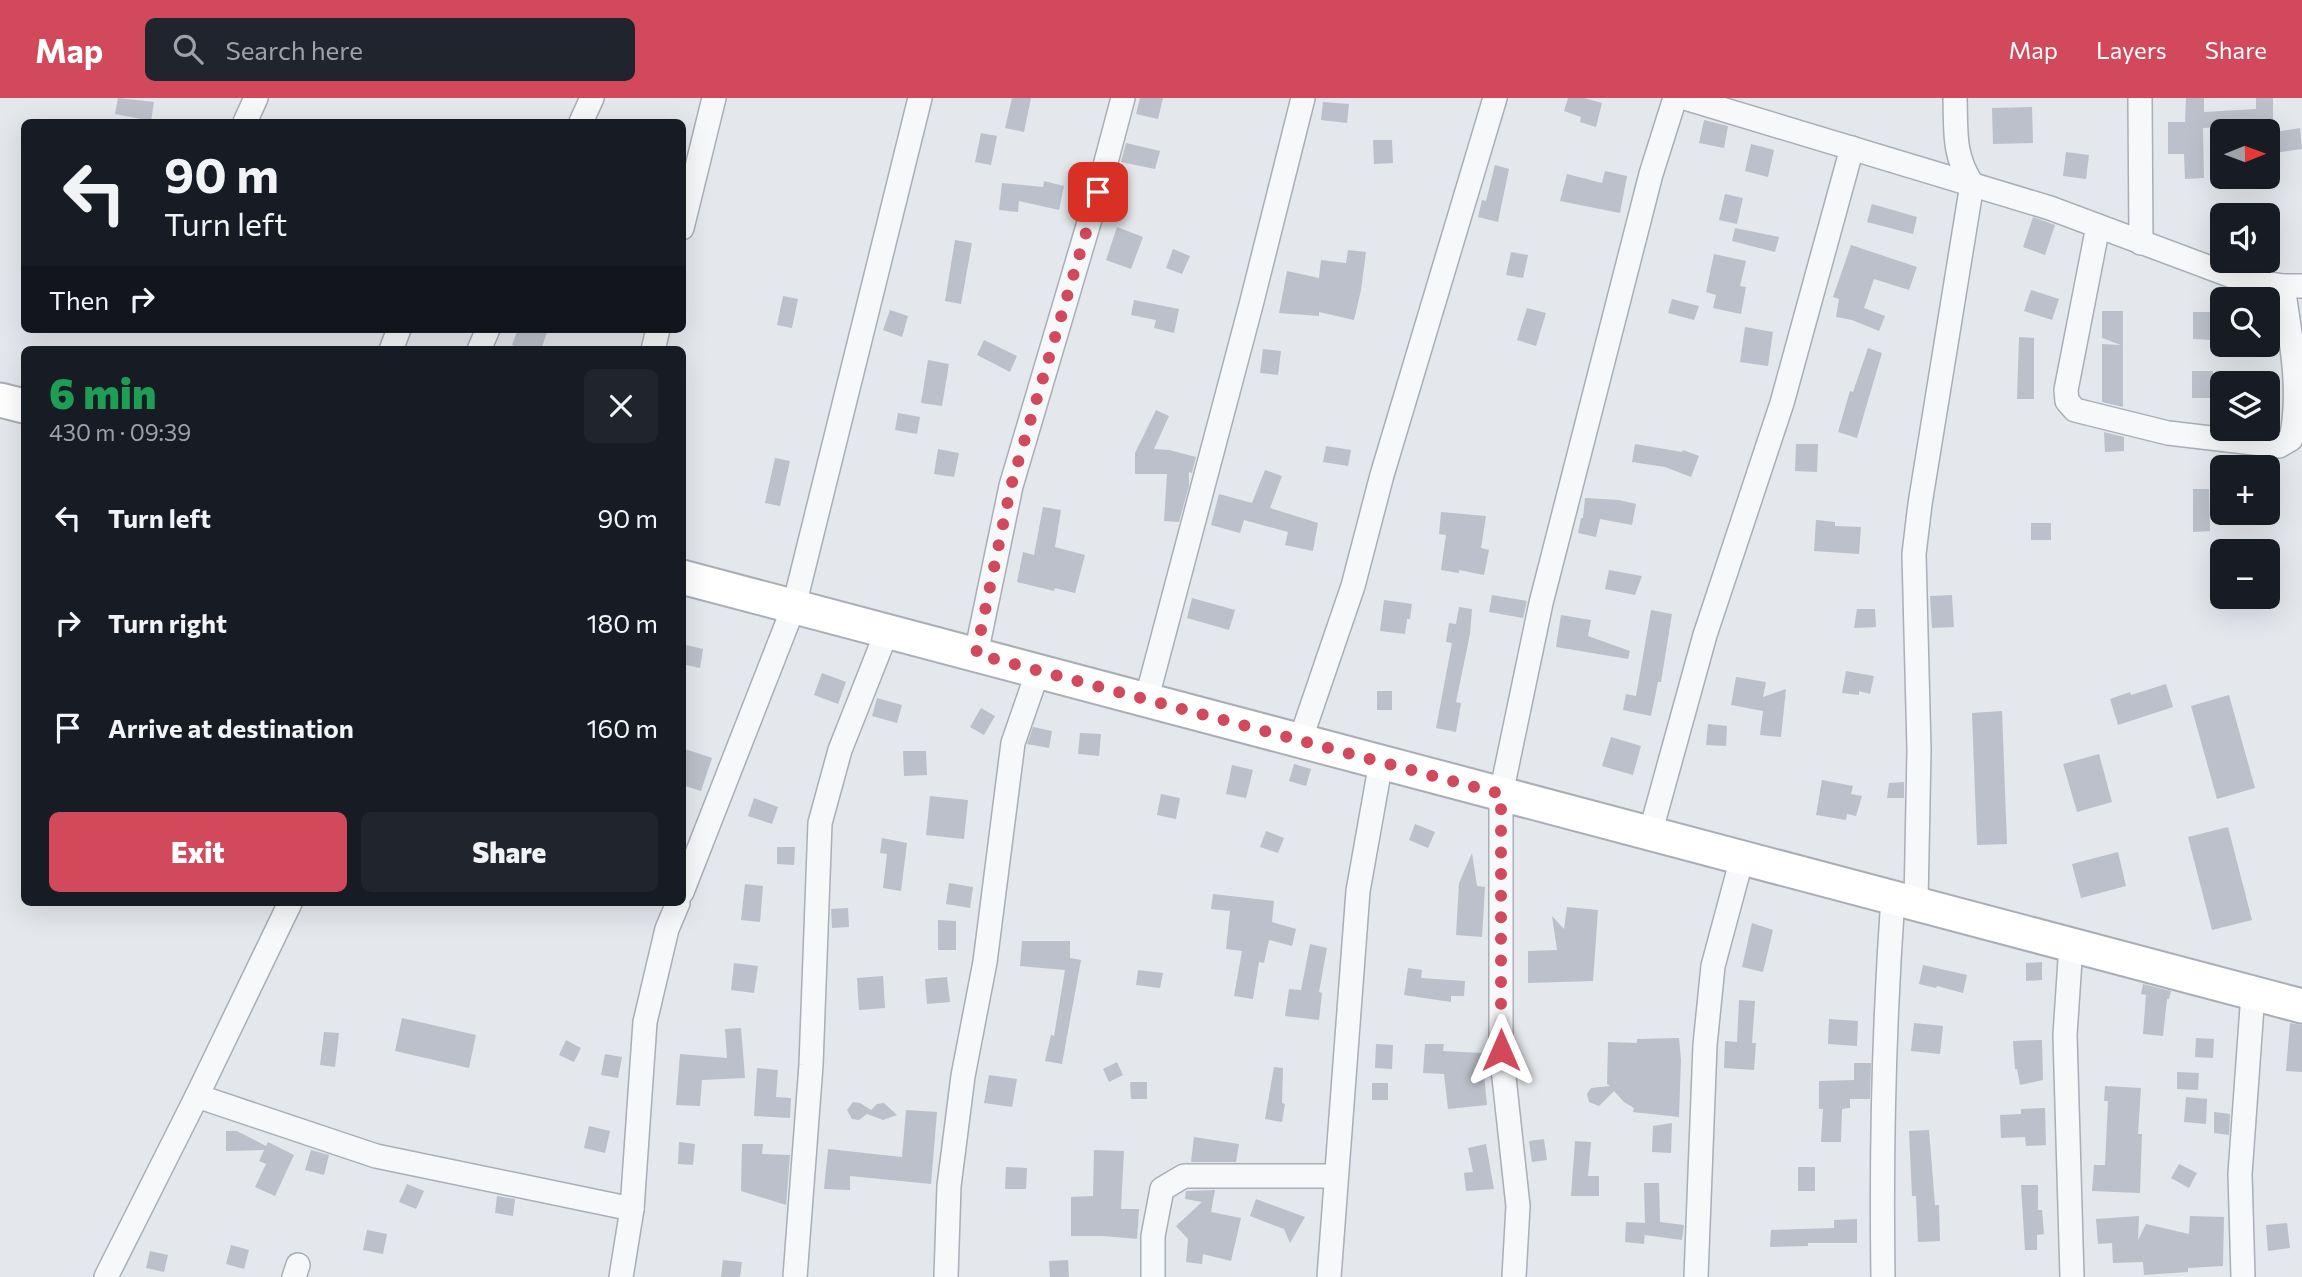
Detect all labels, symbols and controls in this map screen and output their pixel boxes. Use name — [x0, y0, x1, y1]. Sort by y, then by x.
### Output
search box — [145, 18, 635, 81]
text: Map — [35, 29, 103, 70]
icon: search — [169, 30, 207, 68]
text: Search here — [225, 34, 363, 65]
text: Map — [2009, 35, 2058, 64]
text: Layers — [2096, 35, 2167, 64]
text: Share — [2205, 35, 2267, 64]
north arrow — [2210, 119, 2280, 189]
map controls — [2210, 119, 2280, 609]
text: 90 m — [164, 143, 279, 203]
icon: left — [49, 147, 140, 238]
pin — [1068, 162, 1128, 222]
icon: arrive — [1079, 173, 1117, 211]
text: Turn left — [164, 203, 288, 243]
button: sound — [2210, 203, 2280, 273]
icon: right — [123, 280, 161, 318]
text: Then — [49, 284, 109, 315]
button: search — [2210, 287, 2280, 357]
text: 6 min — [49, 366, 156, 418]
button: close — [584, 369, 658, 443]
button: layers — [2210, 371, 2280, 441]
text: 430 m · 09:39 — [49, 418, 191, 446]
button: + — [2210, 455, 2280, 525]
icon: left — [49, 499, 87, 537]
text: Turn left — [108, 502, 211, 533]
text: 90 m — [598, 502, 658, 533]
button: − — [2210, 539, 2280, 609]
icon: right — [49, 604, 87, 642]
text: Turn right — [108, 607, 227, 638]
text: 180 m — [586, 607, 658, 638]
icon: arrive — [49, 709, 87, 747]
text: Arrive at destination — [108, 712, 354, 743]
text: 160 m — [586, 712, 658, 743]
button: Exit — [49, 812, 347, 892]
button: Share — [361, 812, 658, 892]
position arrow — [1464, 1013, 1538, 1087]

